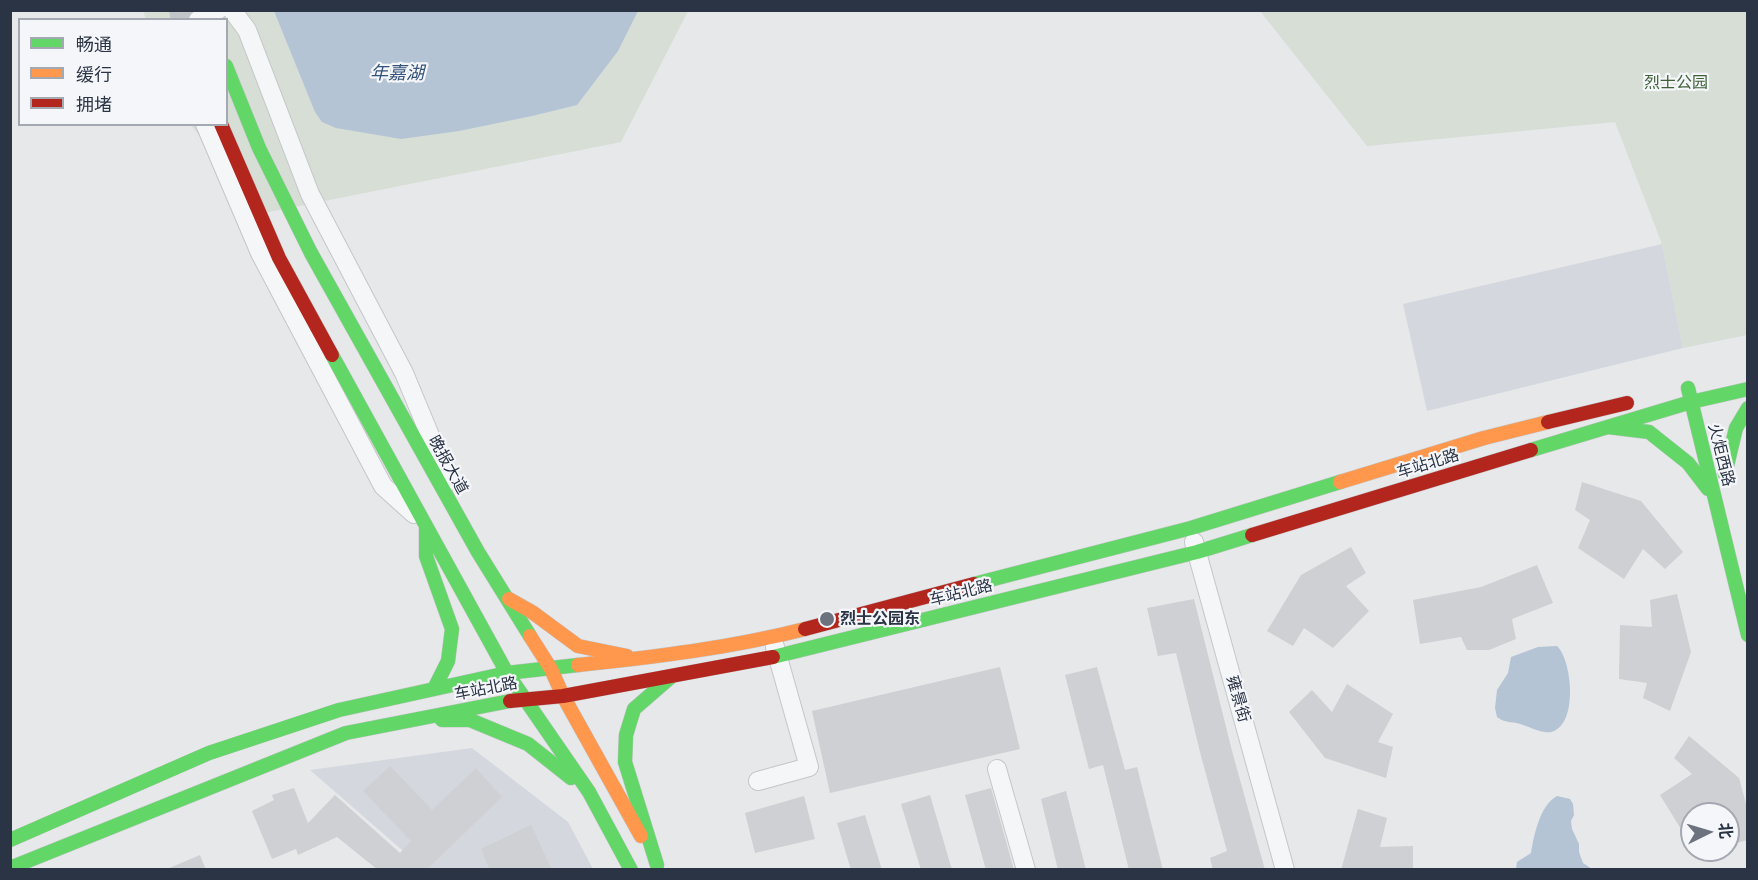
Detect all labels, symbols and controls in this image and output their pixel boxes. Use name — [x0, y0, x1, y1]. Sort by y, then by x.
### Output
legend — [18, 18, 228, 126]
text: 畅通 — [76, 33, 112, 56]
text: 缓行 — [76, 63, 112, 86]
water label: 年嘉湖 — [370, 63, 424, 85]
park label: 烈士公园 — [1644, 73, 1708, 93]
text: 拥堵 — [76, 93, 112, 116]
street label: 火炬西路 — [1704, 422, 1738, 488]
street label: 晚报大道 — [424, 432, 472, 498]
street label: 车站北路 — [1395, 445, 1461, 483]
street label: 车站北路 — [928, 576, 994, 610]
place label: 烈士公园东 — [840, 609, 920, 629]
marker: 烈士公园东 — [818, 610, 836, 628]
street label: 车站北路 — [453, 673, 519, 705]
street label: 雍景街 — [1222, 673, 1254, 725]
north arrow — [1680, 802, 1740, 862]
text: 北 — [1715, 822, 1737, 839]

